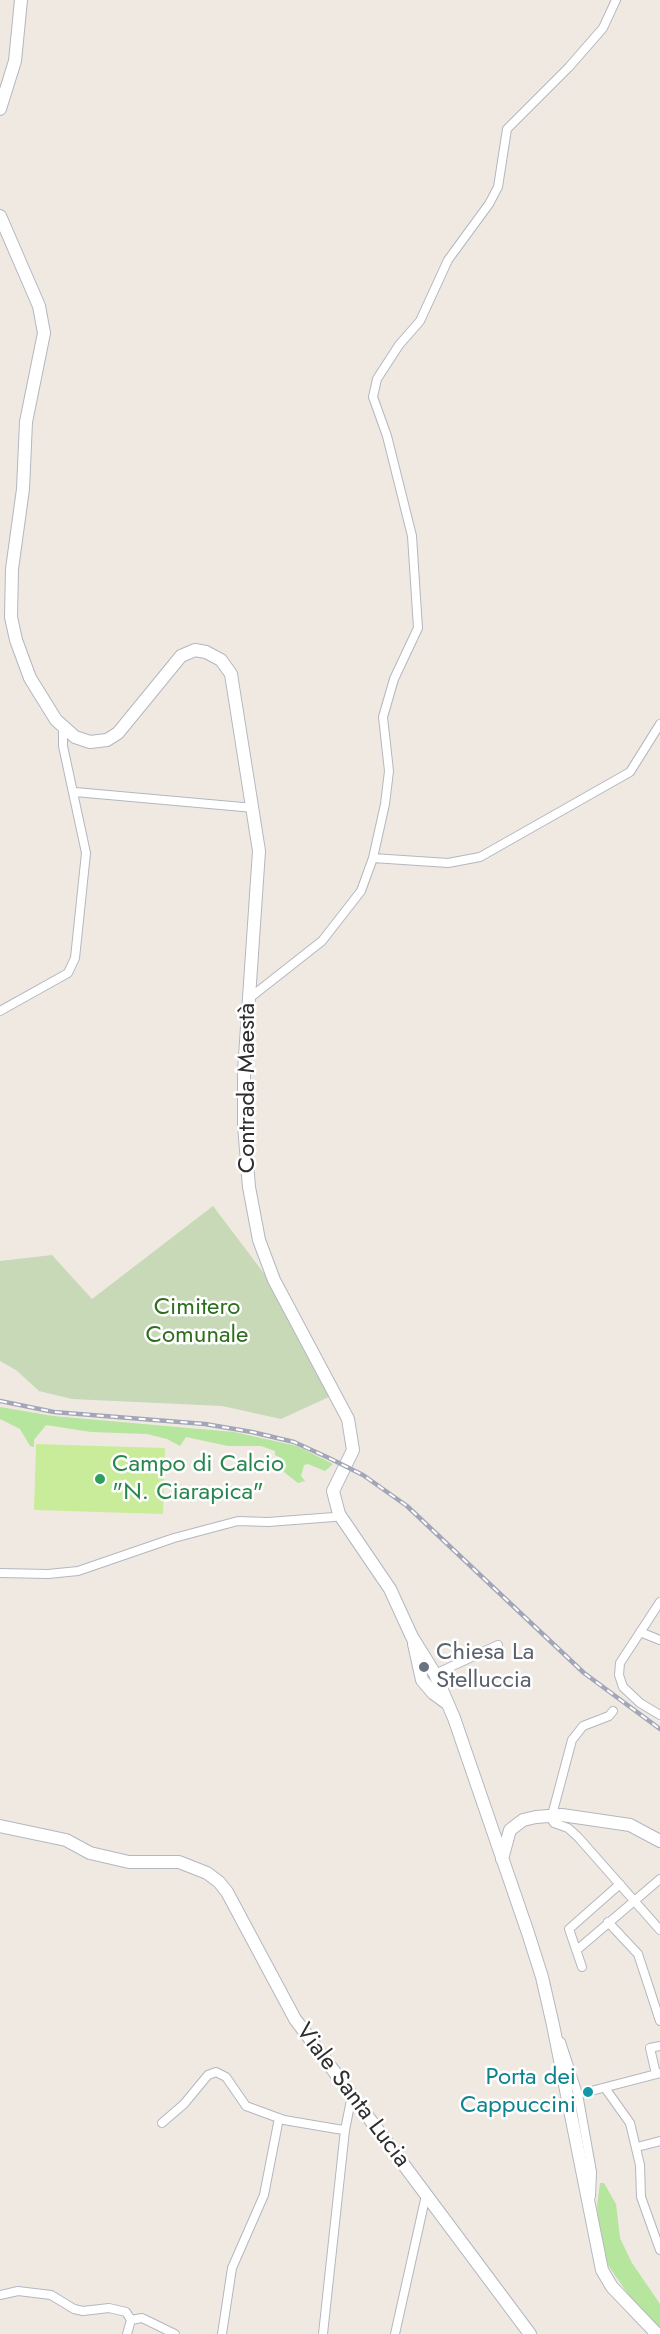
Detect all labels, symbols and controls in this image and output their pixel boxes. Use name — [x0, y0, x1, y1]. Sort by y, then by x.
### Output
street label: Contrada Maestà — [234, 1003, 262, 1173]
park label: Cimitero Comunale — [146, 1294, 248, 1350]
place label: Campo di Calcio "N. Ciarapica" — [112, 1451, 284, 1507]
marker: Campo di Calcio "N. Ciarapica" — [93, 1472, 107, 1486]
place label: Chiesa La Stelluccia — [436, 1639, 534, 1695]
marker: Chiesa La Stelluccia — [417, 1660, 431, 1674]
street label: Viale Santa Lucia — [289, 2018, 415, 2174]
place label: Porta dei Cappuccini — [460, 2064, 576, 2120]
marker: Porta dei Cappuccini — [581, 2085, 595, 2099]

